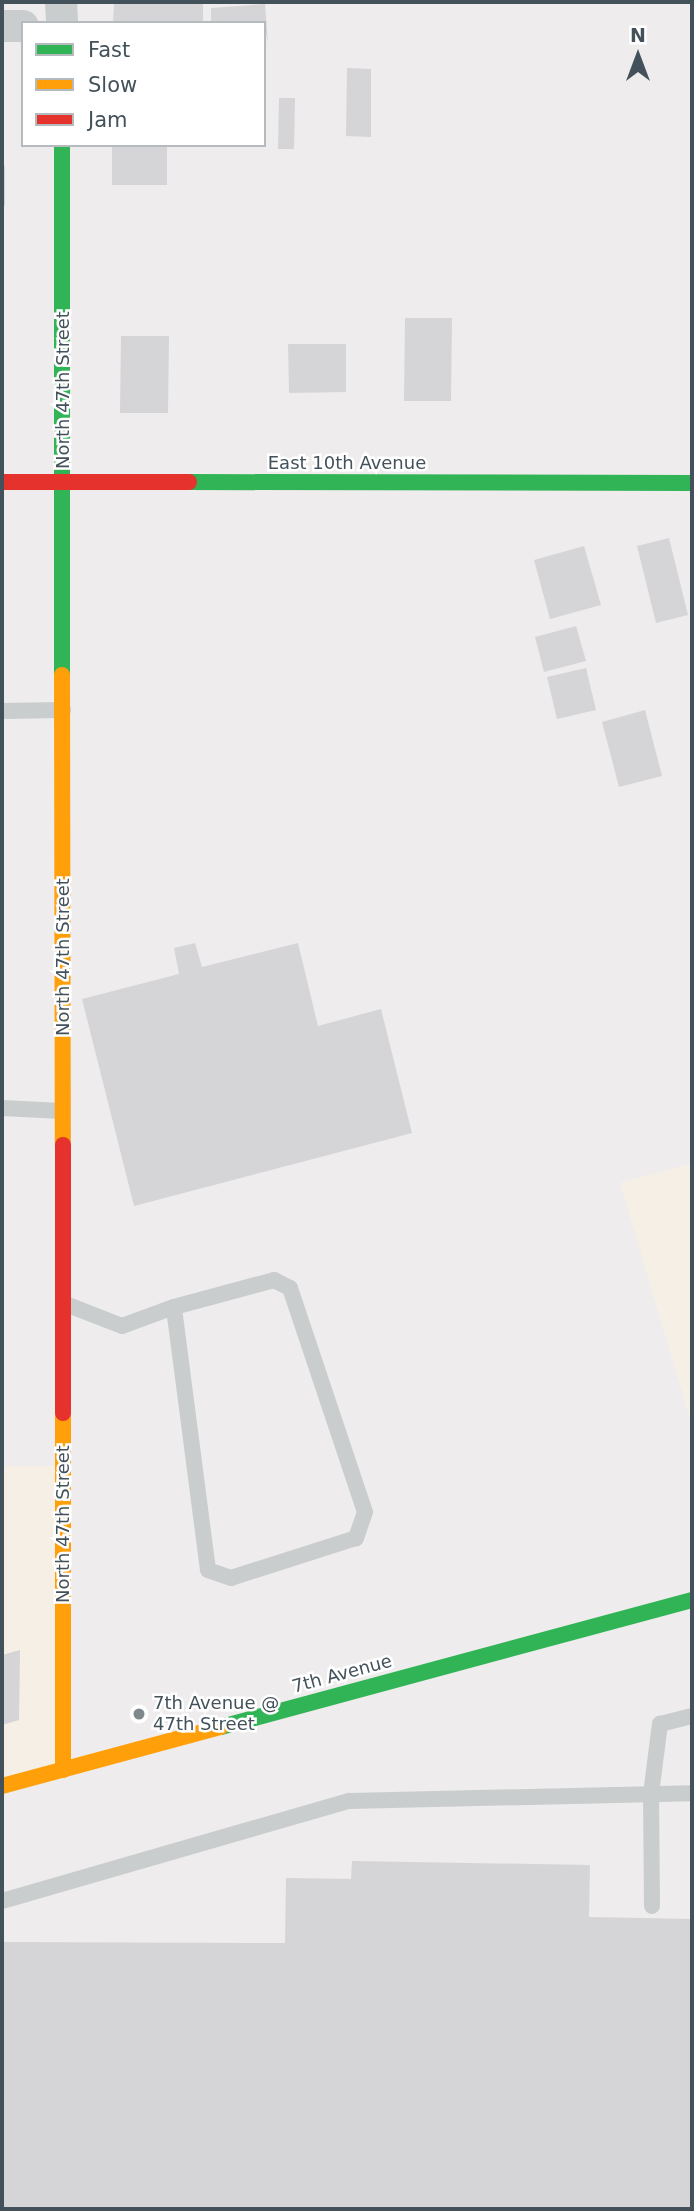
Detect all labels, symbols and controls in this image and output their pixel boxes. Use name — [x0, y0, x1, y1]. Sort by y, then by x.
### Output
legend — [21, 21, 266, 147]
north arrow — [603, 21, 673, 91]
text: N — [630, 24, 646, 46]
text: Fast — [88, 38, 130, 62]
text: Slow — [88, 73, 137, 97]
text: Jam — [88, 108, 128, 132]
street label: North 47th Street — [52, 311, 74, 469]
street label: East 10th Avenue — [268, 452, 426, 474]
street label: North 47th Street — [52, 878, 74, 1036]
street label: North 47th Street — [52, 1445, 74, 1603]
street label: 7th Avenue — [290, 1650, 394, 1698]
place label: 7th Avenue @ 47th Street — [153, 1693, 279, 1736]
marker: 7th Avenue @ 47th Street — [131, 1706, 147, 1722]

